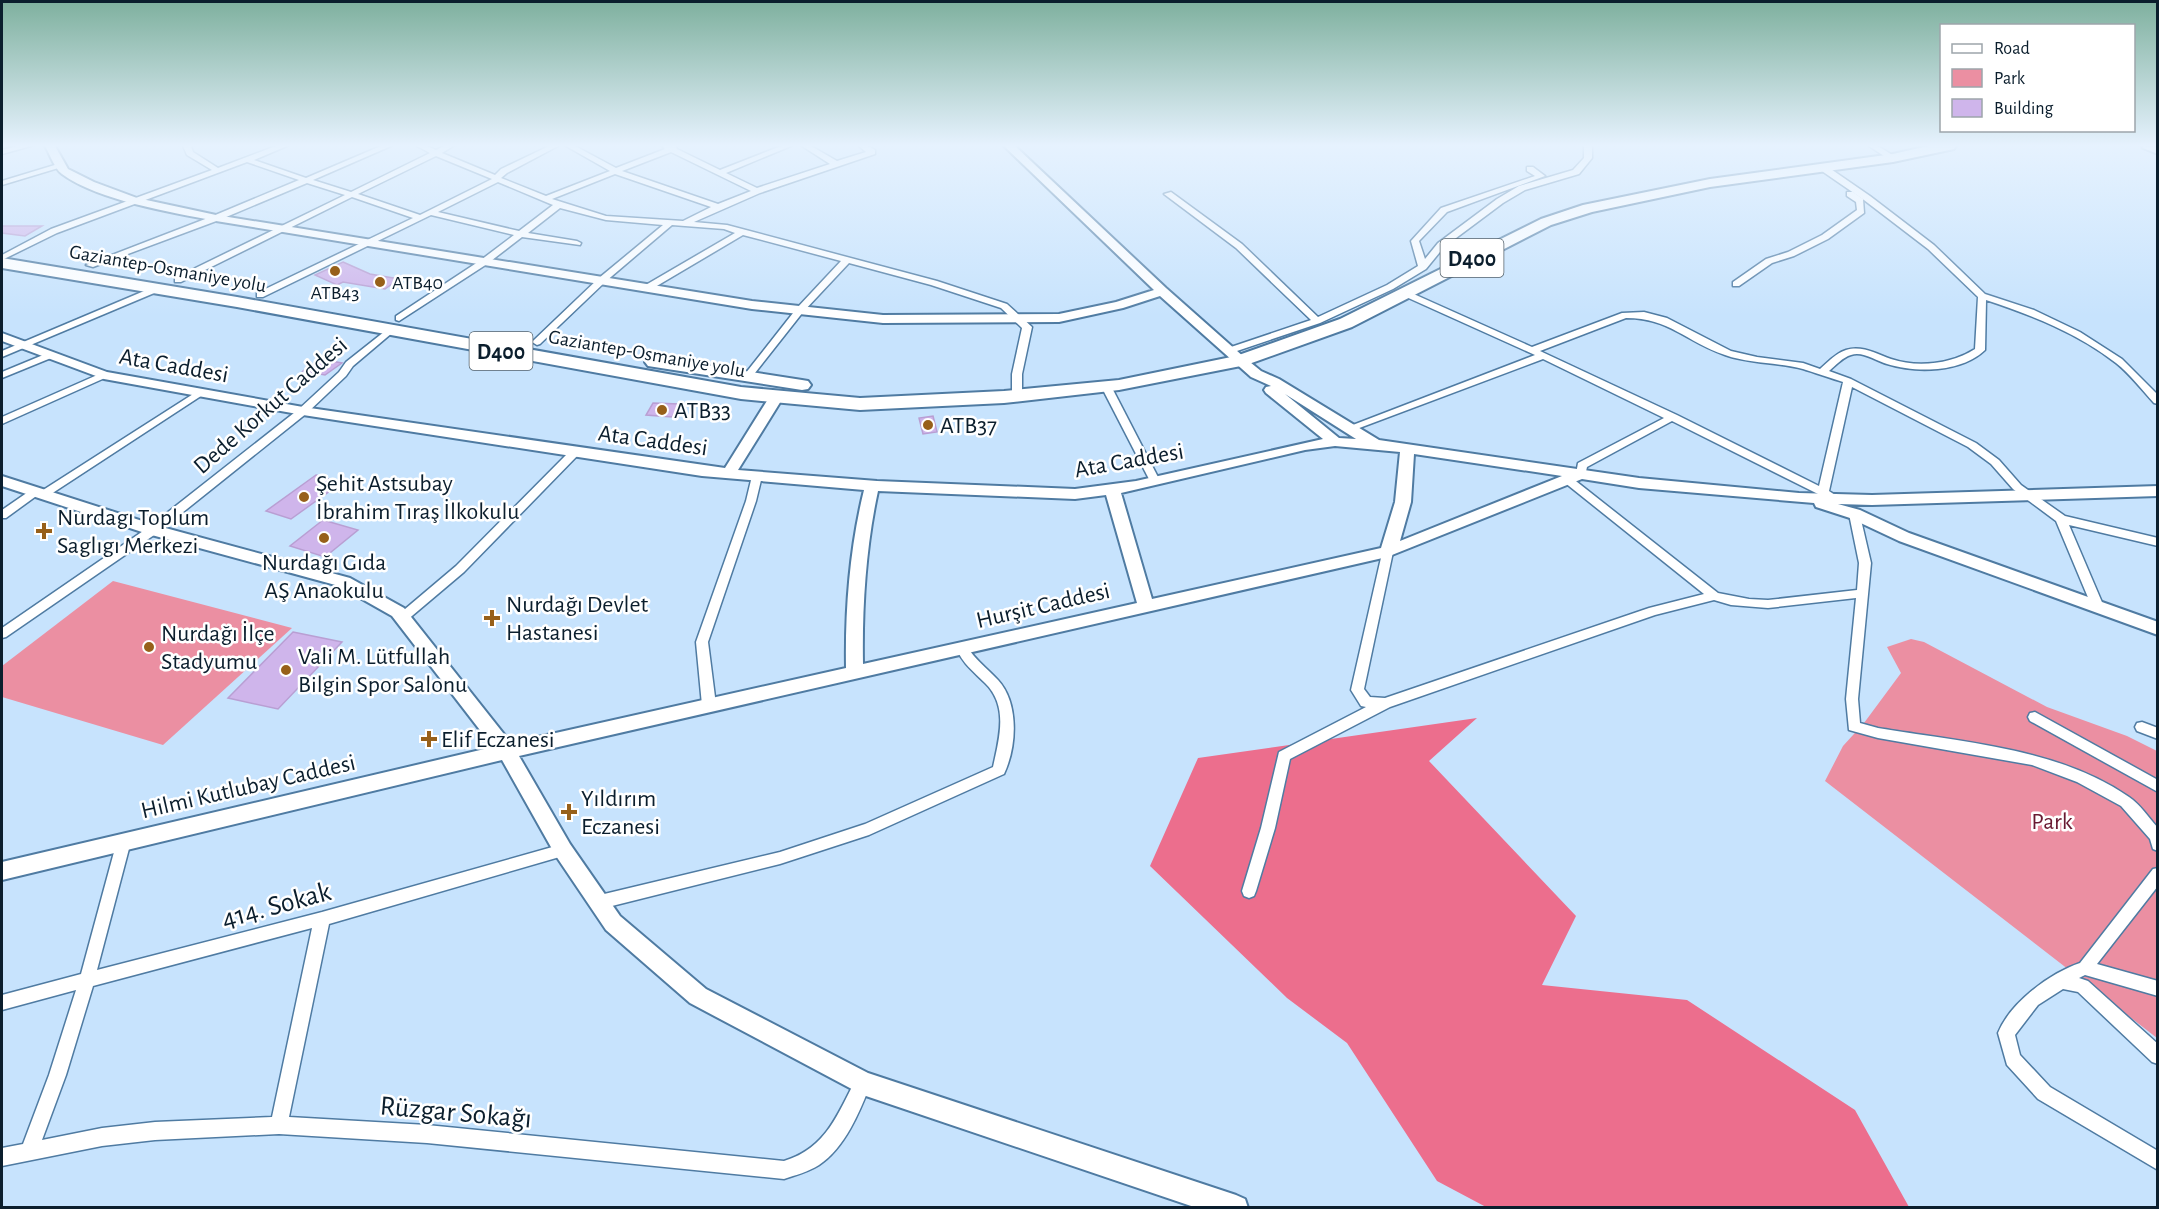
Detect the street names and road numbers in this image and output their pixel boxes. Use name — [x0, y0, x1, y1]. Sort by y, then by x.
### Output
road number: D400 — [1440, 239, 1504, 277]
street label: Gaziantep-Osmaniye yolu — [68, 242, 268, 296]
street label: Gaziantep-Osmaniye yolu — [547, 327, 747, 381]
road number: D400 — [470, 332, 532, 370]
street label: Dede Korkut Caddesi — [189, 333, 352, 479]
street label: Ata Caddesi — [117, 345, 230, 387]
street label: Ata Caddesi — [597, 421, 709, 461]
street label: Ata Caddesi — [1073, 440, 1186, 482]
street label: Hurşit Caddesi — [974, 579, 1112, 633]
street label: Hilmi Kutlubay Caddesi — [139, 751, 358, 823]
street label: 414. Sokak — [219, 878, 334, 934]
street label: Rüzgar Sokağı — [379, 1092, 533, 1134]

